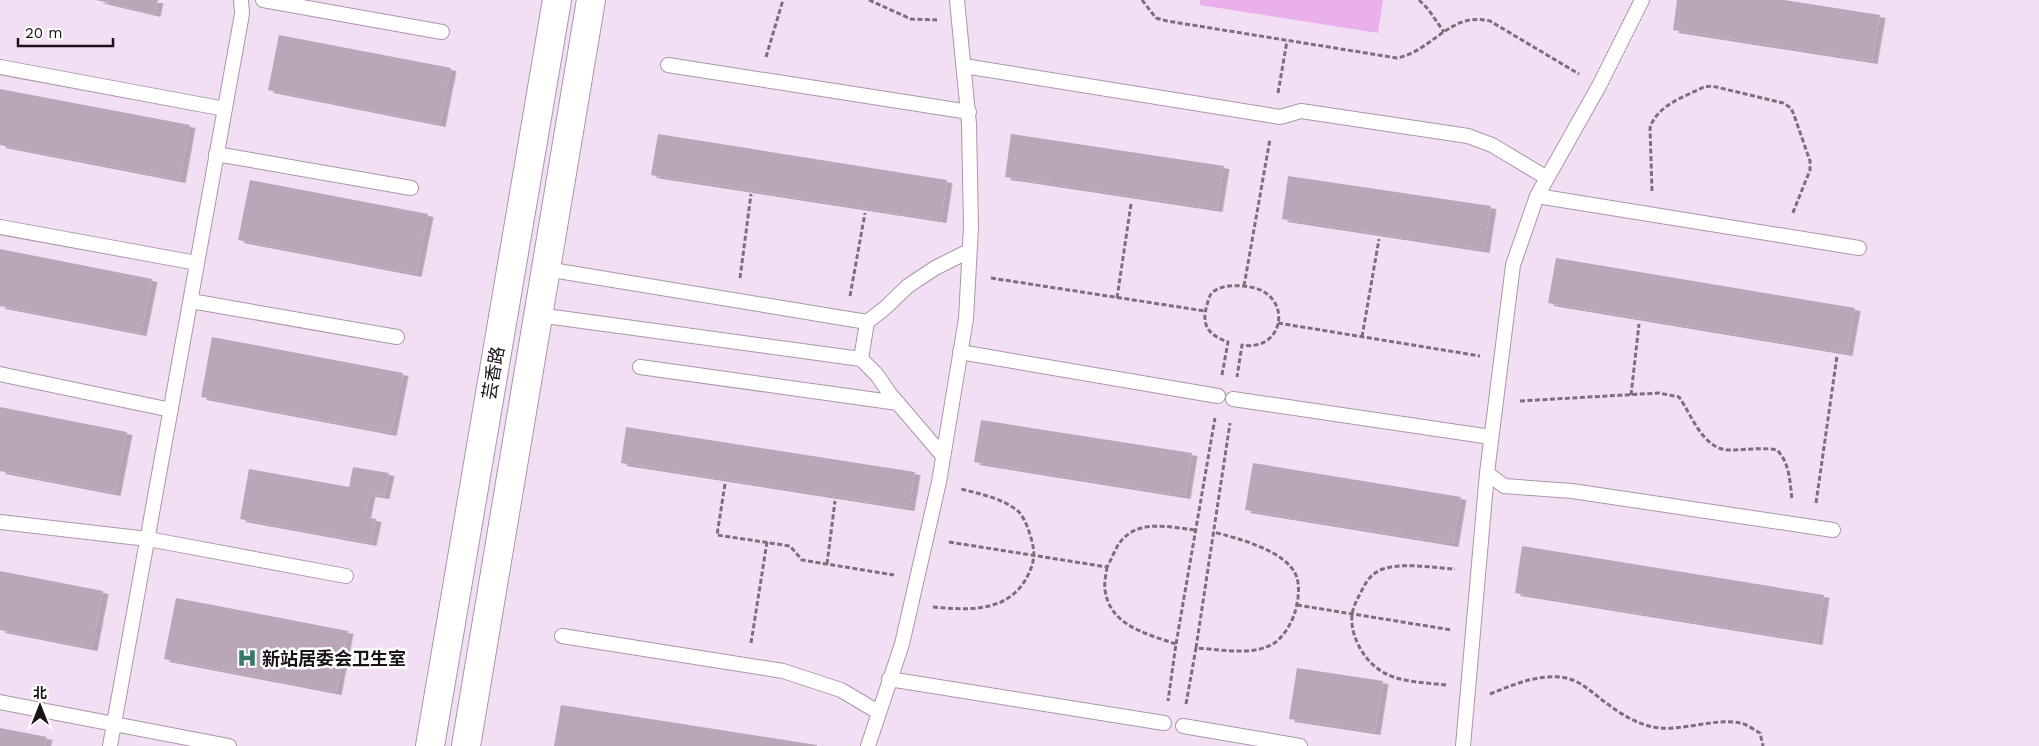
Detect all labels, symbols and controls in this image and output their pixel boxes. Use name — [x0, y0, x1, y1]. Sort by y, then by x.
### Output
scale bar — [18, 15, 112, 47]
text: 20 m — [25, 24, 63, 42]
street label: 芸香路 — [478, 345, 508, 401]
hospital icon: 新站居委会卫生室 — [236, 647, 258, 669]
place label: 新站居委会卫生室 — [262, 648, 406, 669]
north arrow — [15, 681, 65, 731]
text: 北 — [33, 685, 47, 701]

